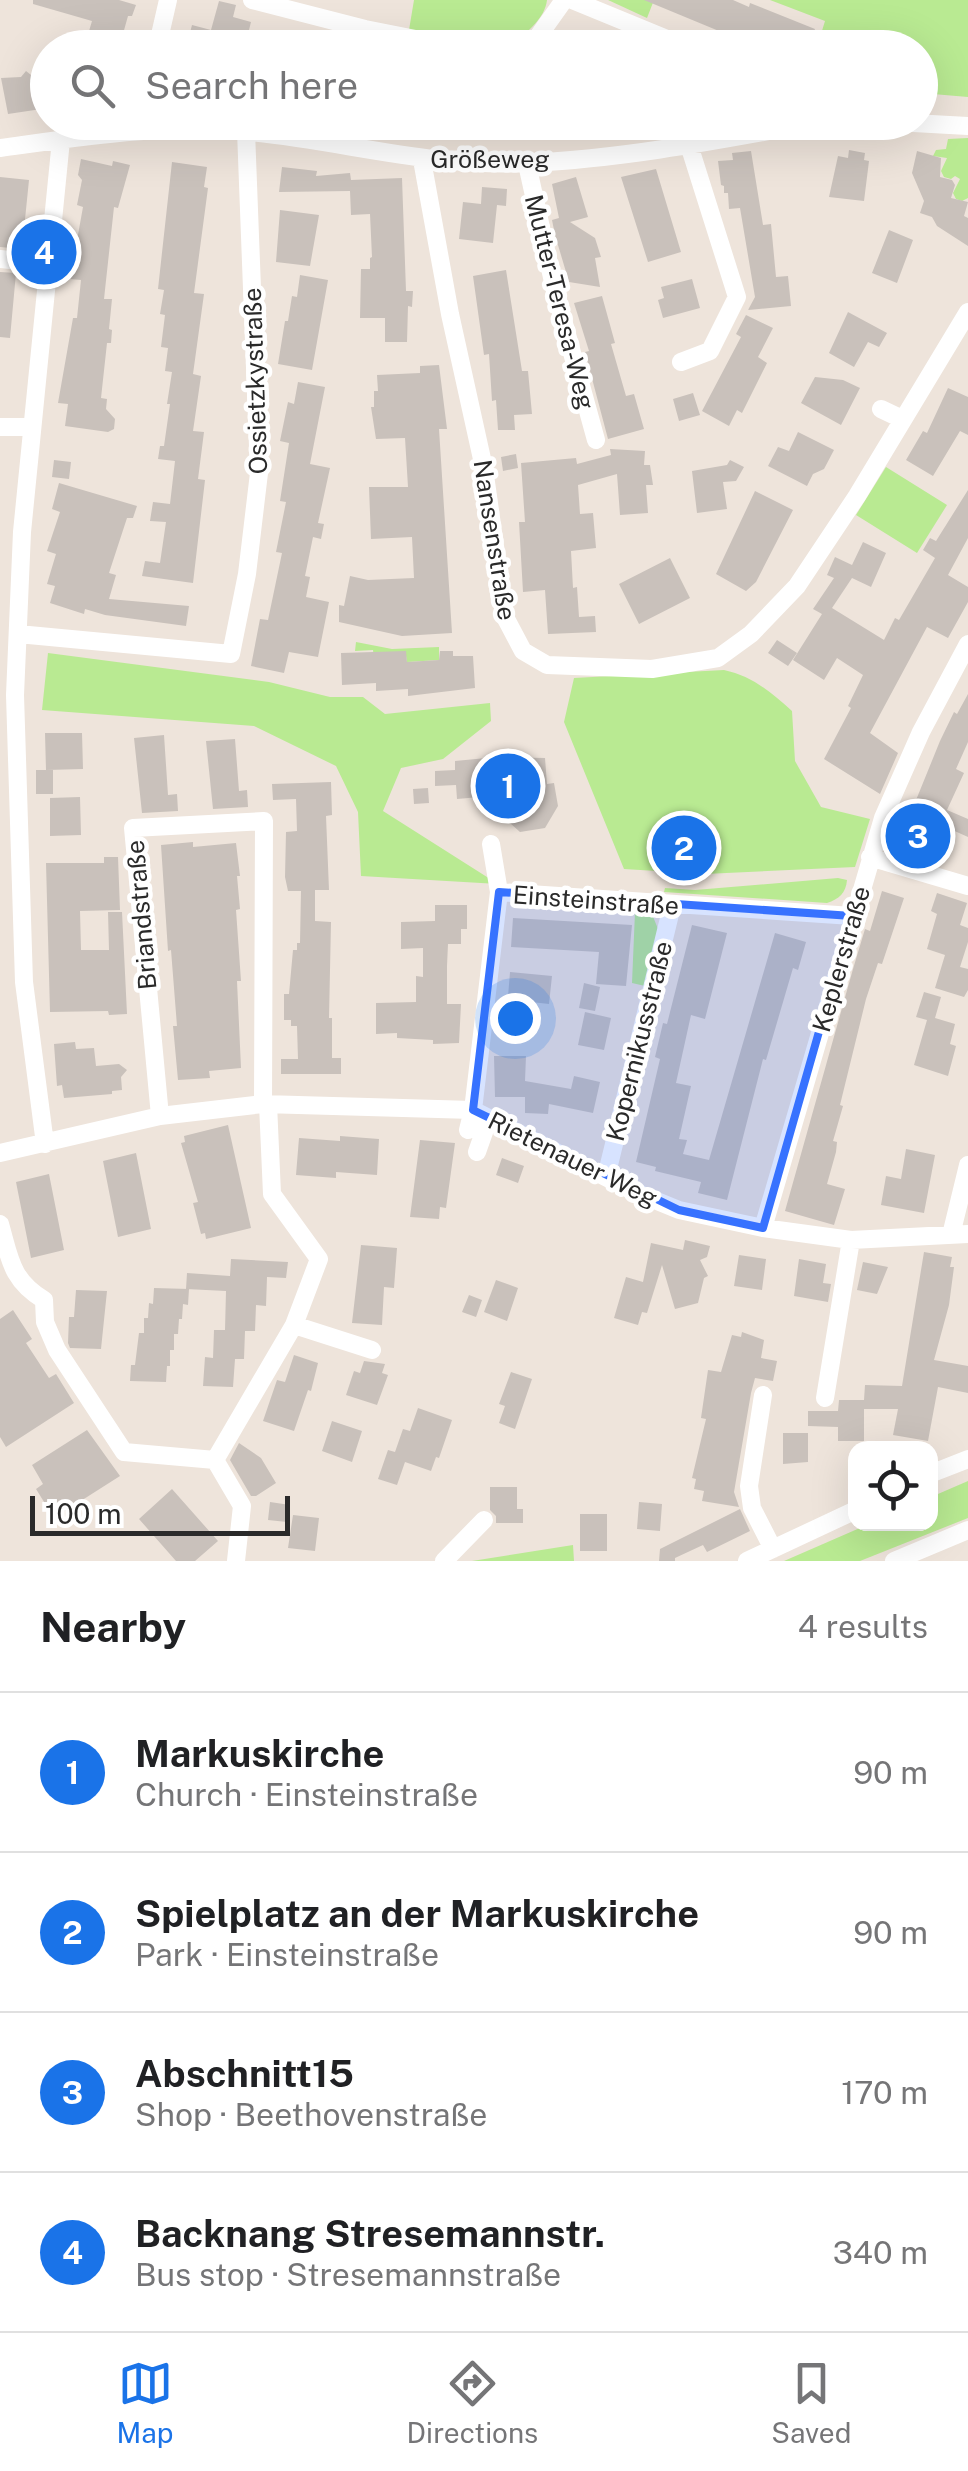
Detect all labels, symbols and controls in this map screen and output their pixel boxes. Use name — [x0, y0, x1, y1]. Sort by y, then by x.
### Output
search box — [30, 30, 938, 140]
icon: search — [65, 58, 120, 113]
text: Search here — [145, 63, 358, 108]
street label: Größeweg — [430, 144, 550, 174]
street label: Mutter-Teresa-Weg — [519, 191, 601, 413]
pin: 4 — [12, 214, 76, 290]
street label: Ossietzkystraße — [237, 287, 273, 475]
street label: Nansenstraße — [468, 458, 522, 622]
pin: 1 — [476, 748, 540, 824]
pin: 3 — [886, 798, 950, 874]
pin: 2 — [652, 810, 716, 886]
street label: Briandstraße — [120, 839, 162, 991]
street label: Einsteinstraße — [512, 879, 680, 921]
street label: Keplerstraße — [806, 883, 876, 1035]
street label: Kopernikusstraße — [600, 938, 678, 1144]
your location — [490, 993, 541, 1044]
street label: Rietenauer Weg — [483, 1105, 663, 1213]
map controls — [848, 1441, 938, 1531]
button: locate — [848, 1441, 938, 1531]
scale bar — [30, 1491, 290, 1536]
text: 100 m — [45, 1497, 122, 1530]
text: Nearby — [40, 1602, 186, 1651]
text: 4 results — [798, 1608, 928, 1645]
text: Markuskirche — [135, 1731, 384, 1776]
text: 1 — [66, 1754, 79, 1791]
text: 90 m — [853, 1754, 928, 1791]
text: Church · Einsteinstraße — [135, 1776, 478, 1813]
text: Spielplatz an der Markuskirche — [135, 1891, 699, 1936]
text: 2 — [62, 1914, 83, 1951]
text: 90 m — [853, 1914, 928, 1951]
text: Park · Einsteinstraße — [135, 1936, 439, 1973]
text: Abschnitt15 — [135, 2051, 354, 2096]
text: 3 — [62, 2074, 83, 2111]
text: 170 m — [841, 2074, 928, 2111]
text: Shop · Beethovenstraße — [135, 2096, 487, 2133]
text: Backnang Stresemannstr. — [135, 2211, 605, 2256]
text: 4 — [62, 2234, 83, 2271]
text: 340 m — [833, 2234, 928, 2271]
text: Bus stop · Stresemannstraße — [135, 2256, 561, 2293]
tab: Map — [117, 2356, 173, 2449]
tab: Directions — [407, 2356, 538, 2449]
tab: Saved — [771, 2356, 851, 2449]

